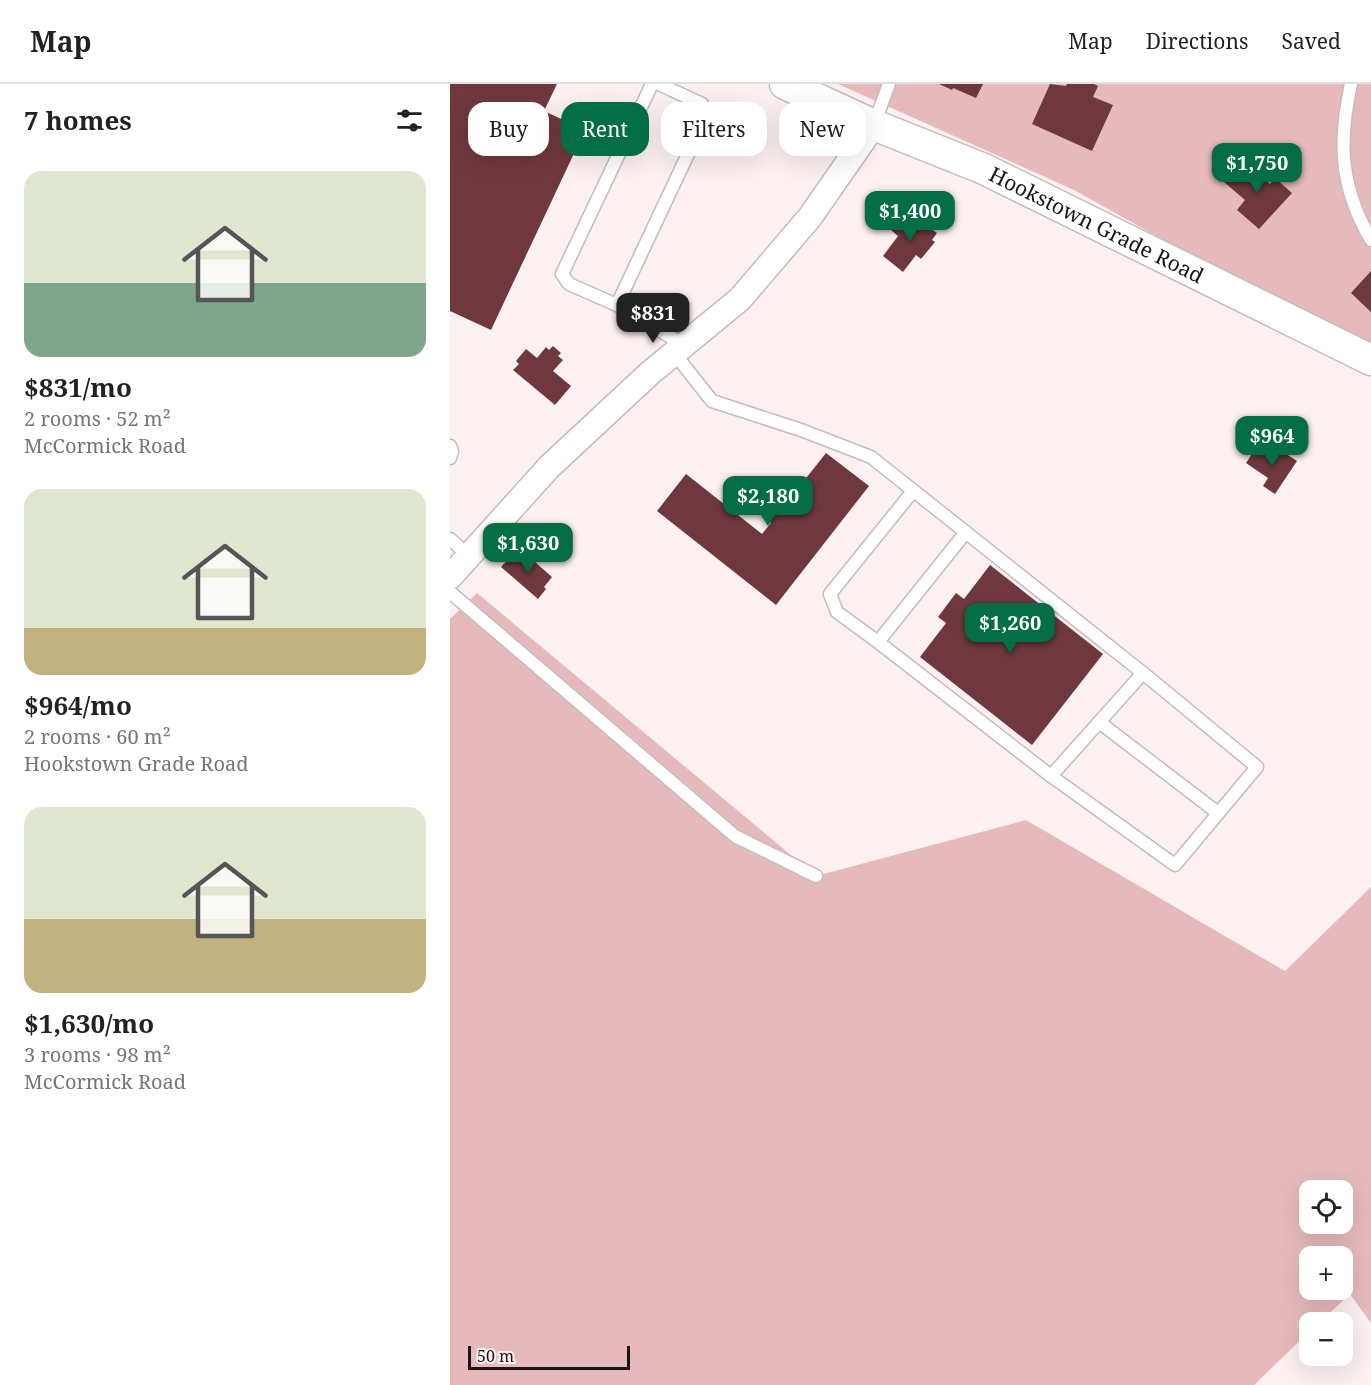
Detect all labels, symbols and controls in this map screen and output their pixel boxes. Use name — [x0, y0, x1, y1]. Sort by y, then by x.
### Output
text: Map — [30, 22, 92, 60]
text: Map — [1068, 27, 1113, 55]
text: Directions — [1146, 27, 1248, 55]
text: Saved — [1281, 27, 1341, 55]
text: 7 homes — [24, 102, 132, 138]
chip: Buy — [468, 102, 549, 156]
chip: Rent — [561, 102, 649, 156]
chip: Filters — [661, 102, 767, 156]
chip: New — [779, 102, 866, 156]
icon: filters — [393, 104, 426, 137]
pin: $1,750 — [1208, 143, 1306, 194]
text: $1,750 — [1226, 149, 1288, 176]
street label: Hookstown Grade Road — [985, 160, 1209, 289]
pin: $1,400 — [861, 191, 959, 242]
text: $1,400 — [879, 197, 941, 224]
icon: home — [171, 210, 279, 318]
pin: $831 — [617, 293, 689, 344]
text: $831 — [630, 299, 676, 326]
text: $831/mo — [24, 369, 132, 405]
text: 2 rooms · 52 m² — [24, 405, 171, 432]
pin: $964 — [1236, 416, 1308, 467]
text: $964 — [1249, 422, 1295, 449]
text: McCormick Road — [24, 432, 186, 459]
pin: $2,180 — [719, 476, 817, 527]
text: $2,180 — [737, 482, 799, 509]
pin: $1,630 — [479, 523, 577, 574]
icon: home — [171, 528, 279, 636]
text: $1,630 — [497, 529, 559, 556]
pin: $1,260 — [961, 603, 1059, 654]
text: $1,260 — [979, 609, 1041, 636]
text: $964/mo — [24, 687, 132, 723]
text: 2 rooms · 60 m² — [24, 723, 171, 750]
text: Hookstown Grade Road — [24, 750, 249, 777]
icon: home — [171, 846, 279, 954]
text: $1,630/mo — [24, 1005, 154, 1041]
text: 3 rooms · 98 m² — [24, 1041, 171, 1068]
text: McCormick Road — [24, 1068, 186, 1095]
map controls — [1299, 1180, 1353, 1366]
button: locate — [1299, 1180, 1353, 1234]
button: + — [1299, 1246, 1353, 1300]
button: − — [1299, 1312, 1353, 1366]
scale bar — [468, 1343, 630, 1370]
text: 50 m — [477, 1345, 514, 1367]

